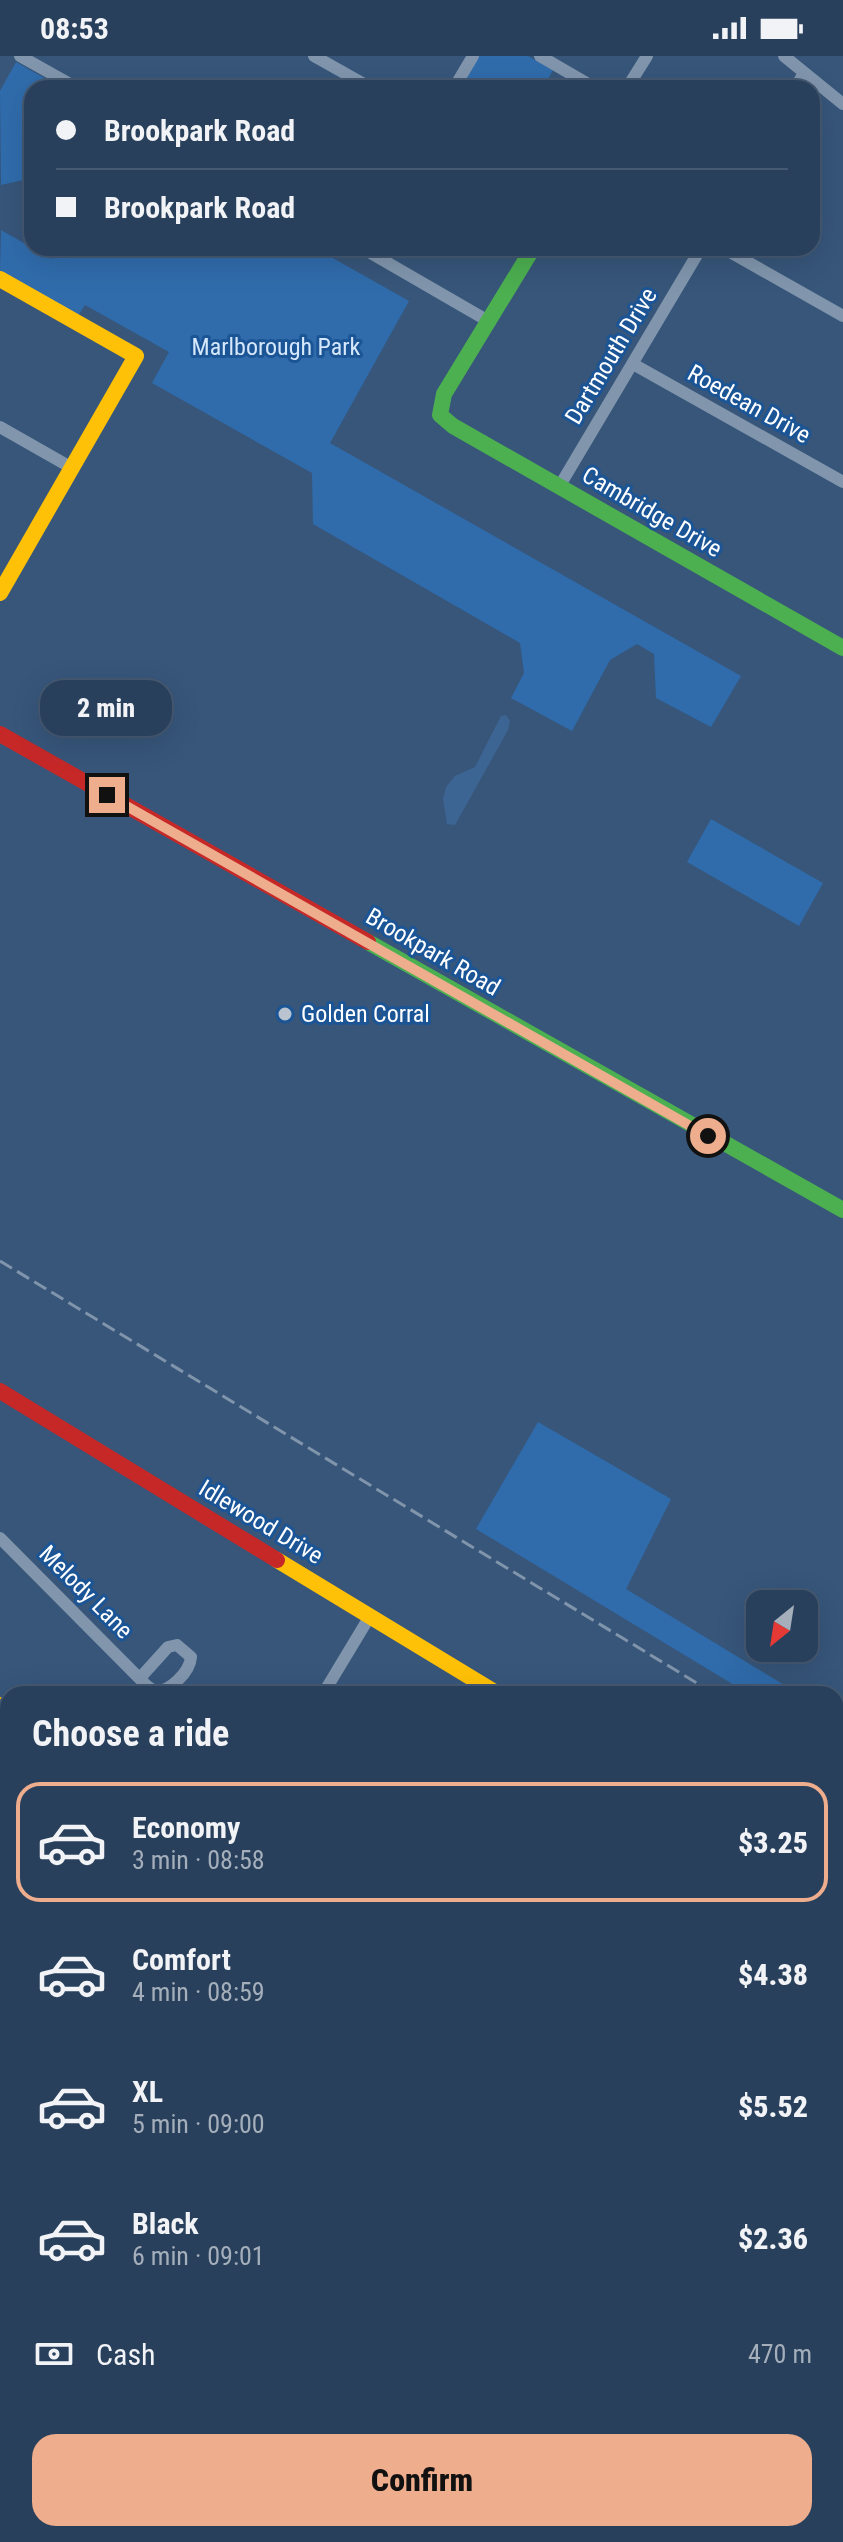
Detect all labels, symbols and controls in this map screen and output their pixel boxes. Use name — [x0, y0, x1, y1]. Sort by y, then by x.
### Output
text: 08:53 — [40, 11, 109, 46]
text: Brookpark Road — [104, 113, 295, 148]
text: Brookpark Road — [104, 190, 295, 225]
street label: Dartmouth Drive — [559, 283, 663, 429]
park label: Marlborough Park — [192, 333, 361, 361]
street label: Roedean Drive — [683, 359, 815, 449]
street label: Cambridge Drive — [577, 461, 727, 563]
callout: 2 min — [41, 679, 173, 735]
text: 2 min — [77, 693, 135, 723]
route end — [89, 777, 125, 813]
street label: Brookpark Road — [361, 902, 505, 1002]
place label: Golden Corral — [301, 1000, 430, 1028]
marker: Golden Corral — [276, 1005, 294, 1023]
route start — [690, 1118, 726, 1154]
street label: Idlewood Drive — [194, 1474, 328, 1570]
street label: Melody Lane — [34, 1540, 138, 1644]
north arrow — [746, 1590, 818, 1662]
map controls — [746, 1590, 818, 1662]
text: Choose a ride — [32, 1713, 229, 1755]
icon: car — [36, 1806, 108, 1878]
text: Economy — [132, 1810, 240, 1845]
text: $3.25 — [738, 1825, 808, 1860]
text: 3 min · 08:58 — [132, 1845, 265, 1875]
icon: car — [36, 1938, 108, 2010]
text: Comfort — [132, 1942, 231, 1977]
text: $4.38 — [738, 1957, 808, 1992]
text: 4 min · 08:59 — [132, 1977, 265, 2007]
icon: car — [36, 2070, 108, 2142]
text: XL — [132, 2074, 163, 2109]
text: $5.52 — [738, 2089, 808, 2124]
text: 5 min · 09:00 — [132, 2109, 265, 2139]
icon: car — [36, 2202, 108, 2274]
text: Black — [132, 2206, 199, 2241]
text: $2.36 — [738, 2221, 808, 2256]
text: 6 min · 09:01 — [132, 2241, 265, 2271]
icon: cash — [32, 2332, 76, 2376]
text: Cash — [96, 2337, 156, 2372]
text: 470 m — [748, 2339, 812, 2369]
button: Confirm — [32, 2434, 812, 2526]

